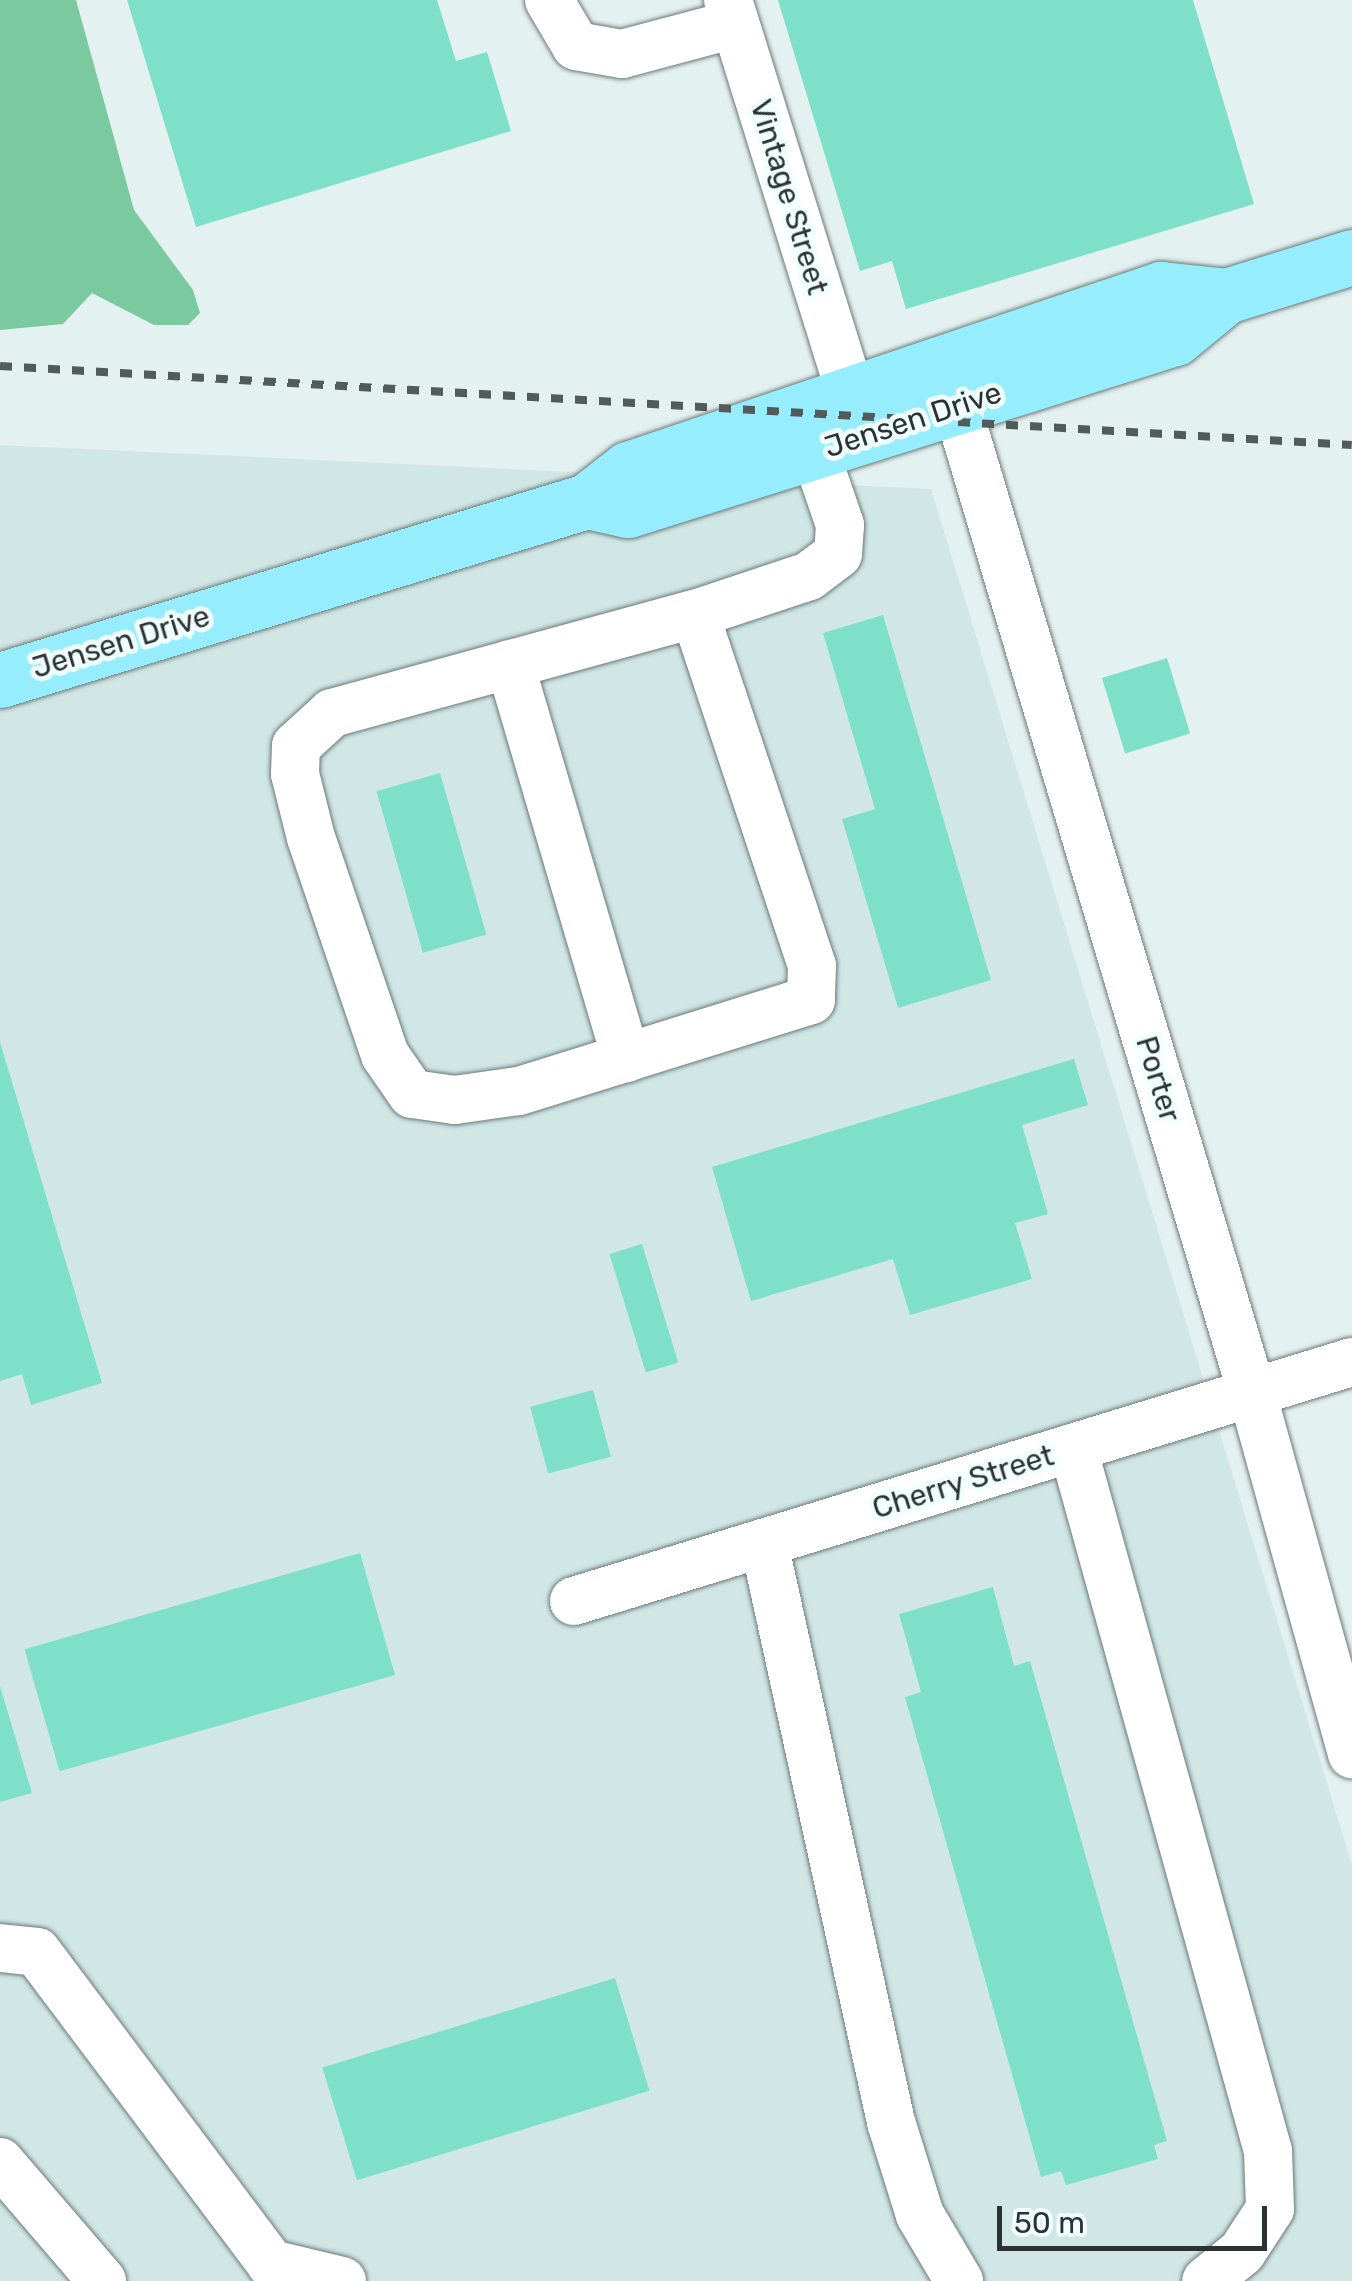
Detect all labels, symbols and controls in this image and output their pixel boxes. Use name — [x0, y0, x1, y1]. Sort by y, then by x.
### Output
street label: Vintage Street — [742, 95, 836, 299]
street label: Jensen Drive — [820, 374, 1006, 466]
street label: Jensen Drive — [28, 598, 214, 686]
street label: Porter — [1128, 1032, 1188, 1126]
street label: Cherry Street — [868, 1437, 1058, 1527]
scale bar — [1002, 2186, 1272, 2248]
text: 50 m — [1014, 2205, 1085, 2241]

